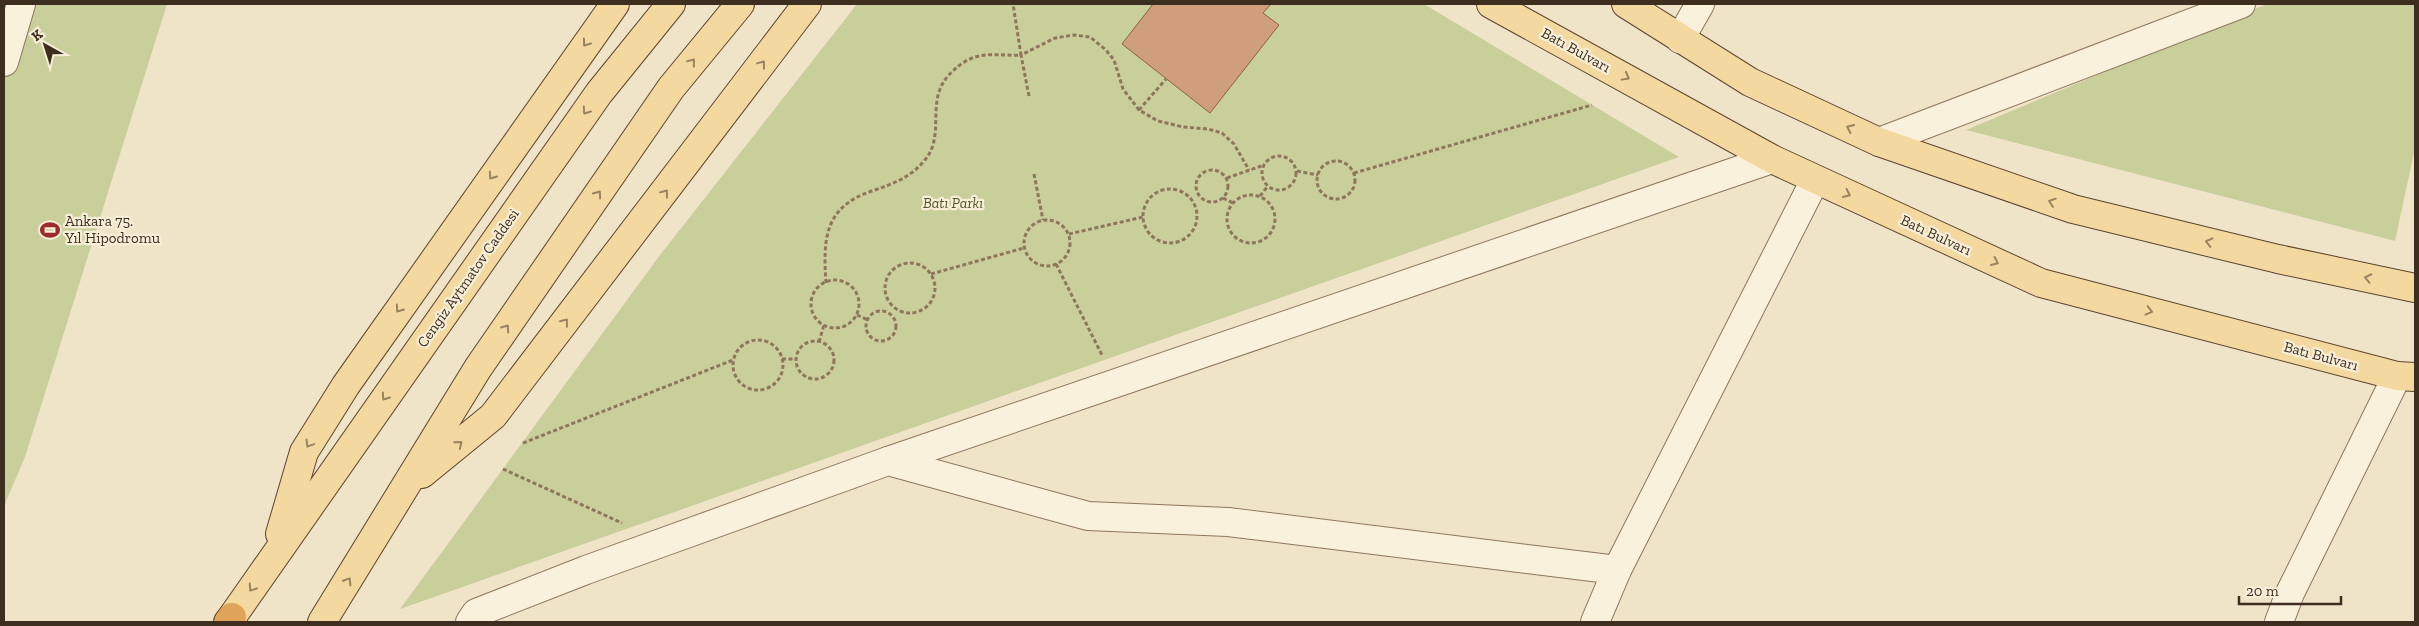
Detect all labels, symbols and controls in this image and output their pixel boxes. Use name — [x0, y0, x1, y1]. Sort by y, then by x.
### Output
north arrow — [20, 20, 70, 70]
street label: Batı Bulvarı — [1538, 24, 1614, 76]
text: K — [28, 25, 47, 45]
one-way arrow — [584, 37, 592, 46]
one-way arrow — [687, 58, 696, 67]
one-way arrow — [756, 60, 765, 70]
one-way arrow — [1621, 71, 1630, 81]
one-way arrow — [583, 105, 592, 114]
one-way arrow — [1846, 124, 1855, 134]
one-way arrow — [489, 170, 498, 179]
one-way arrow — [1842, 188, 1851, 199]
one-way arrow — [592, 190, 601, 200]
one-way arrow — [659, 190, 667, 199]
park label: Batı Parkı — [923, 194, 983, 212]
one-way arrow — [2048, 198, 2056, 208]
street label: Cengiz Aytmatov Caddesi — [413, 205, 523, 351]
street label: Batı Bulvarı — [1898, 211, 1974, 259]
place label: Ankara 75. Yıl Hipodromu — [64, 212, 161, 247]
sports icon: Ankara 75. Yıl Hipodromu — [39, 219, 61, 241]
one-way arrow — [2205, 237, 2214, 248]
one-way arrow — [1990, 256, 1999, 266]
one-way arrow — [2363, 273, 2372, 284]
one-way arrow — [396, 303, 405, 313]
one-way arrow — [2144, 305, 2153, 316]
one-way arrow — [560, 319, 568, 328]
one-way arrow — [500, 324, 509, 333]
street label: Batı Bulvarı — [2282, 337, 2360, 375]
one-way arrow — [382, 391, 391, 401]
one-way arrow — [306, 439, 316, 448]
one-way arrow — [453, 441, 462, 449]
scale bar — [2239, 574, 2342, 606]
one-way arrow — [342, 577, 351, 586]
one-way arrow — [249, 582, 258, 591]
text: 20 m — [2246, 582, 2279, 600]

